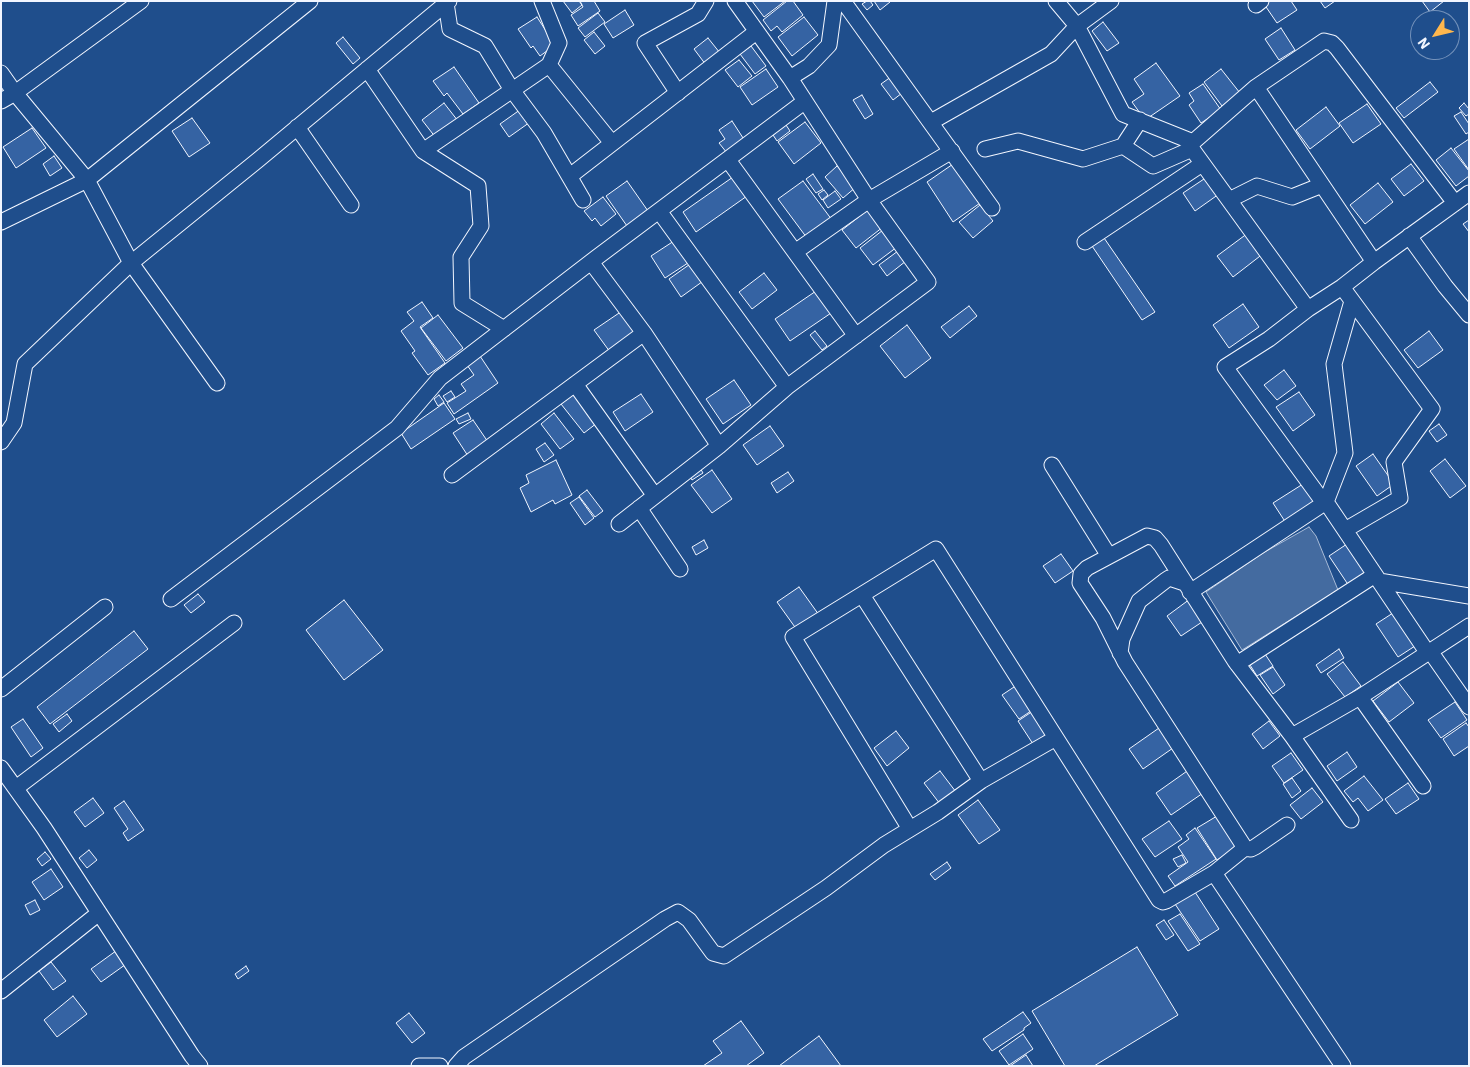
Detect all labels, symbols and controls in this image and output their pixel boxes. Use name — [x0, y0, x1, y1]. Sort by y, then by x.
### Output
north arrow — [1410, 10, 1460, 60]
text: N — [1413, 34, 1434, 53]

